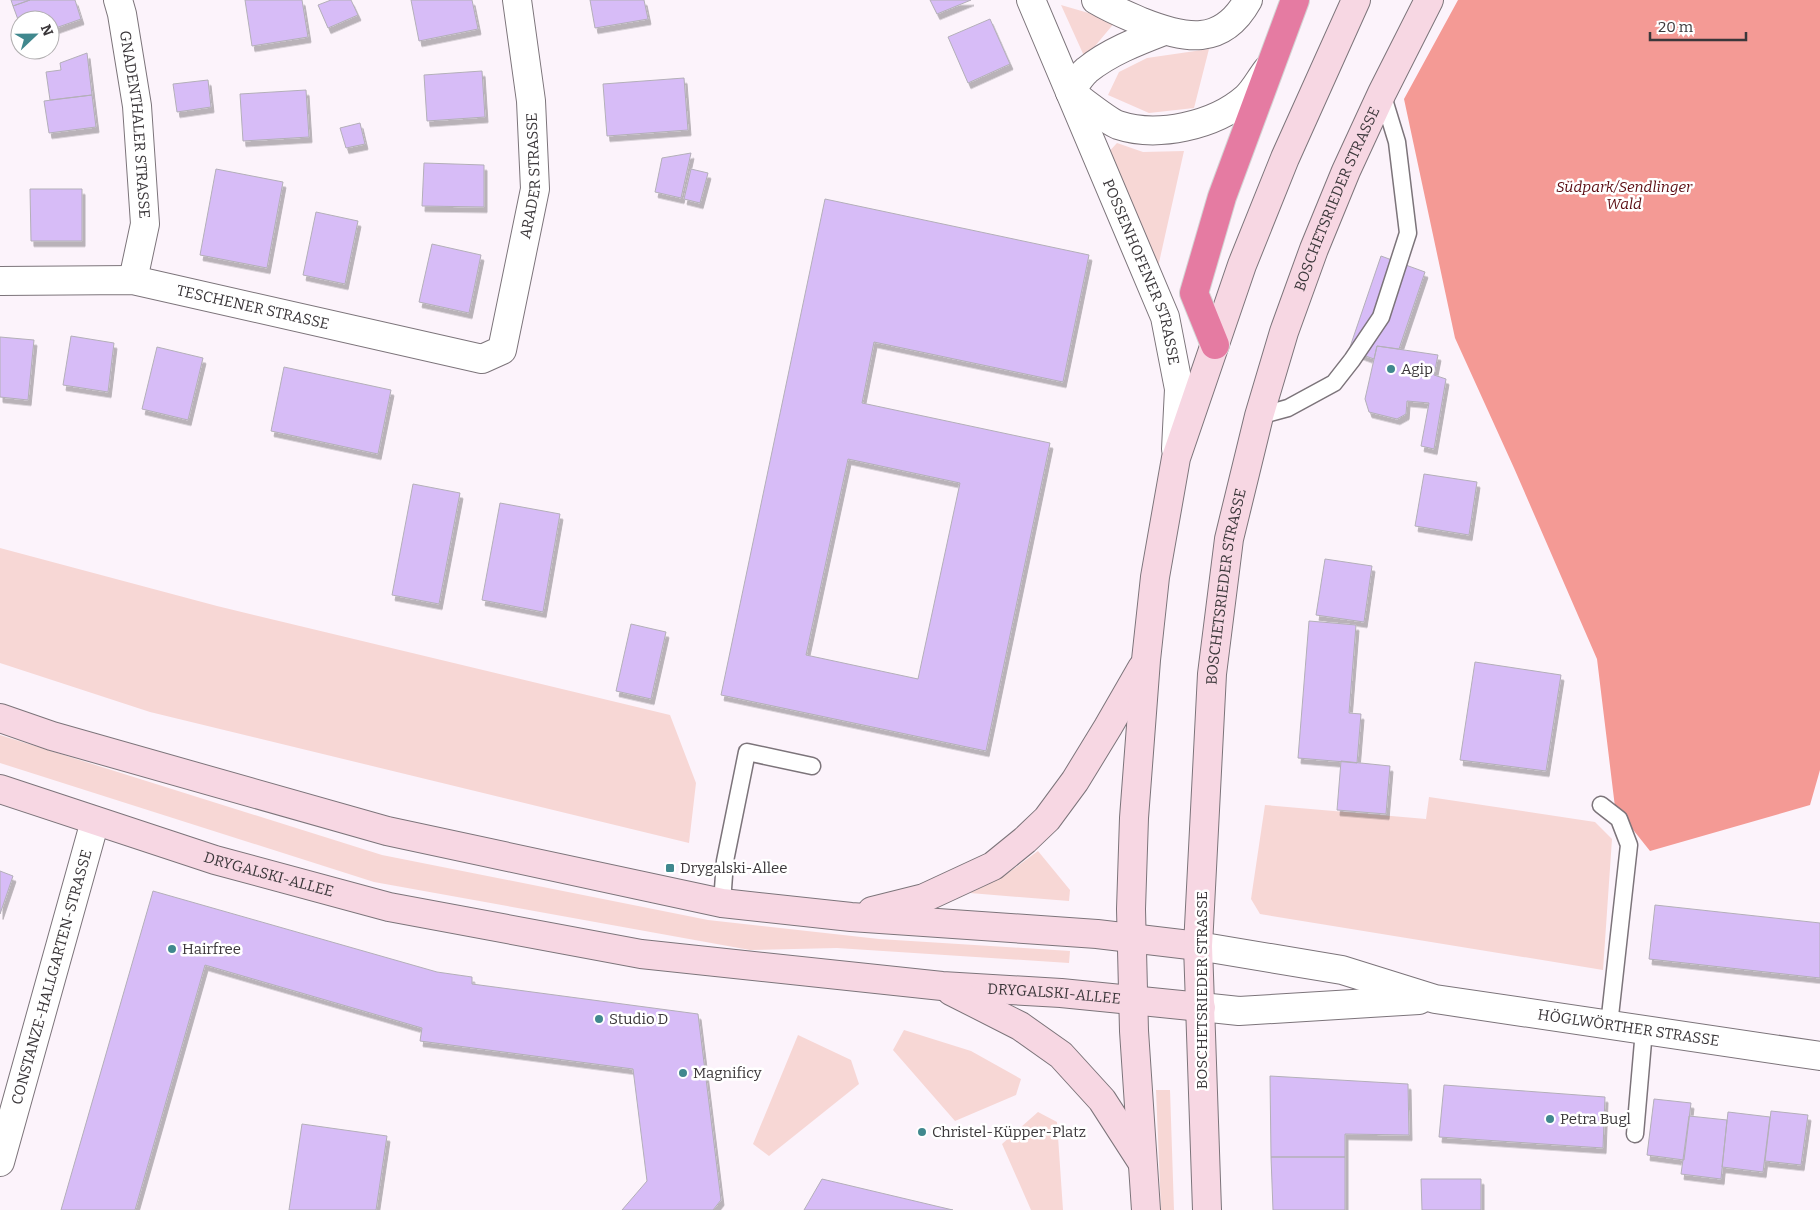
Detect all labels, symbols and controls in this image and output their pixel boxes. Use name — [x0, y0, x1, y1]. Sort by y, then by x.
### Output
north arrow — [10, 10, 60, 60]
scale bar — [1650, 10, 1746, 42]
text: 20 m — [1658, 18, 1694, 36]
text: N — [37, 22, 57, 39]
street label: GNADENTHALER STRASSE — [116, 29, 154, 219]
street label: BOSCHETSRIEDER STRASSE — [1290, 104, 1383, 294]
street label: ARADER STRASSE — [516, 112, 544, 240]
street label: POSSENHOFENER STRASSE — [1099, 176, 1183, 366]
park label: Südpark/Sendlinger Wald — [1556, 178, 1693, 213]
street label: TESCHENER STRASSE — [175, 281, 331, 333]
place label: Agip — [1401, 360, 1433, 378]
marker: Agip — [1385, 363, 1397, 375]
street label: BOSCHETSRIEDER STRASSE — [1202, 487, 1250, 685]
street label: CONSTANZE-HALLGARTEN-STRASSE — [7, 847, 96, 1107]
street label: DRYGALSKI-ALLEE — [201, 848, 336, 901]
place label: Drygalski-Allee — [680, 859, 788, 877]
marker: Drygalski-Allee — [664, 862, 676, 874]
street label: BOSCHETSRIEDER STRASSE — [1193, 891, 1211, 1089]
place label: Hairfree — [182, 940, 241, 958]
marker: Hairfree — [166, 943, 178, 955]
street label: DRYGALSKI-ALLEE — [987, 980, 1122, 1008]
street label: HÖGLWÖRTHER STRASSE — [1537, 1005, 1720, 1050]
place label: Studio D — [609, 1010, 668, 1028]
marker: Studio D — [593, 1013, 605, 1025]
place label: Magnificy — [693, 1064, 762, 1082]
marker: Magnificy — [677, 1067, 689, 1079]
place label: Petra Bugl — [1560, 1110, 1631, 1128]
marker: Petra Bugl — [1544, 1113, 1556, 1125]
place label: Christel-Küpper-Platz — [932, 1123, 1086, 1141]
marker: Christel-Küpper-Platz — [916, 1126, 928, 1138]

